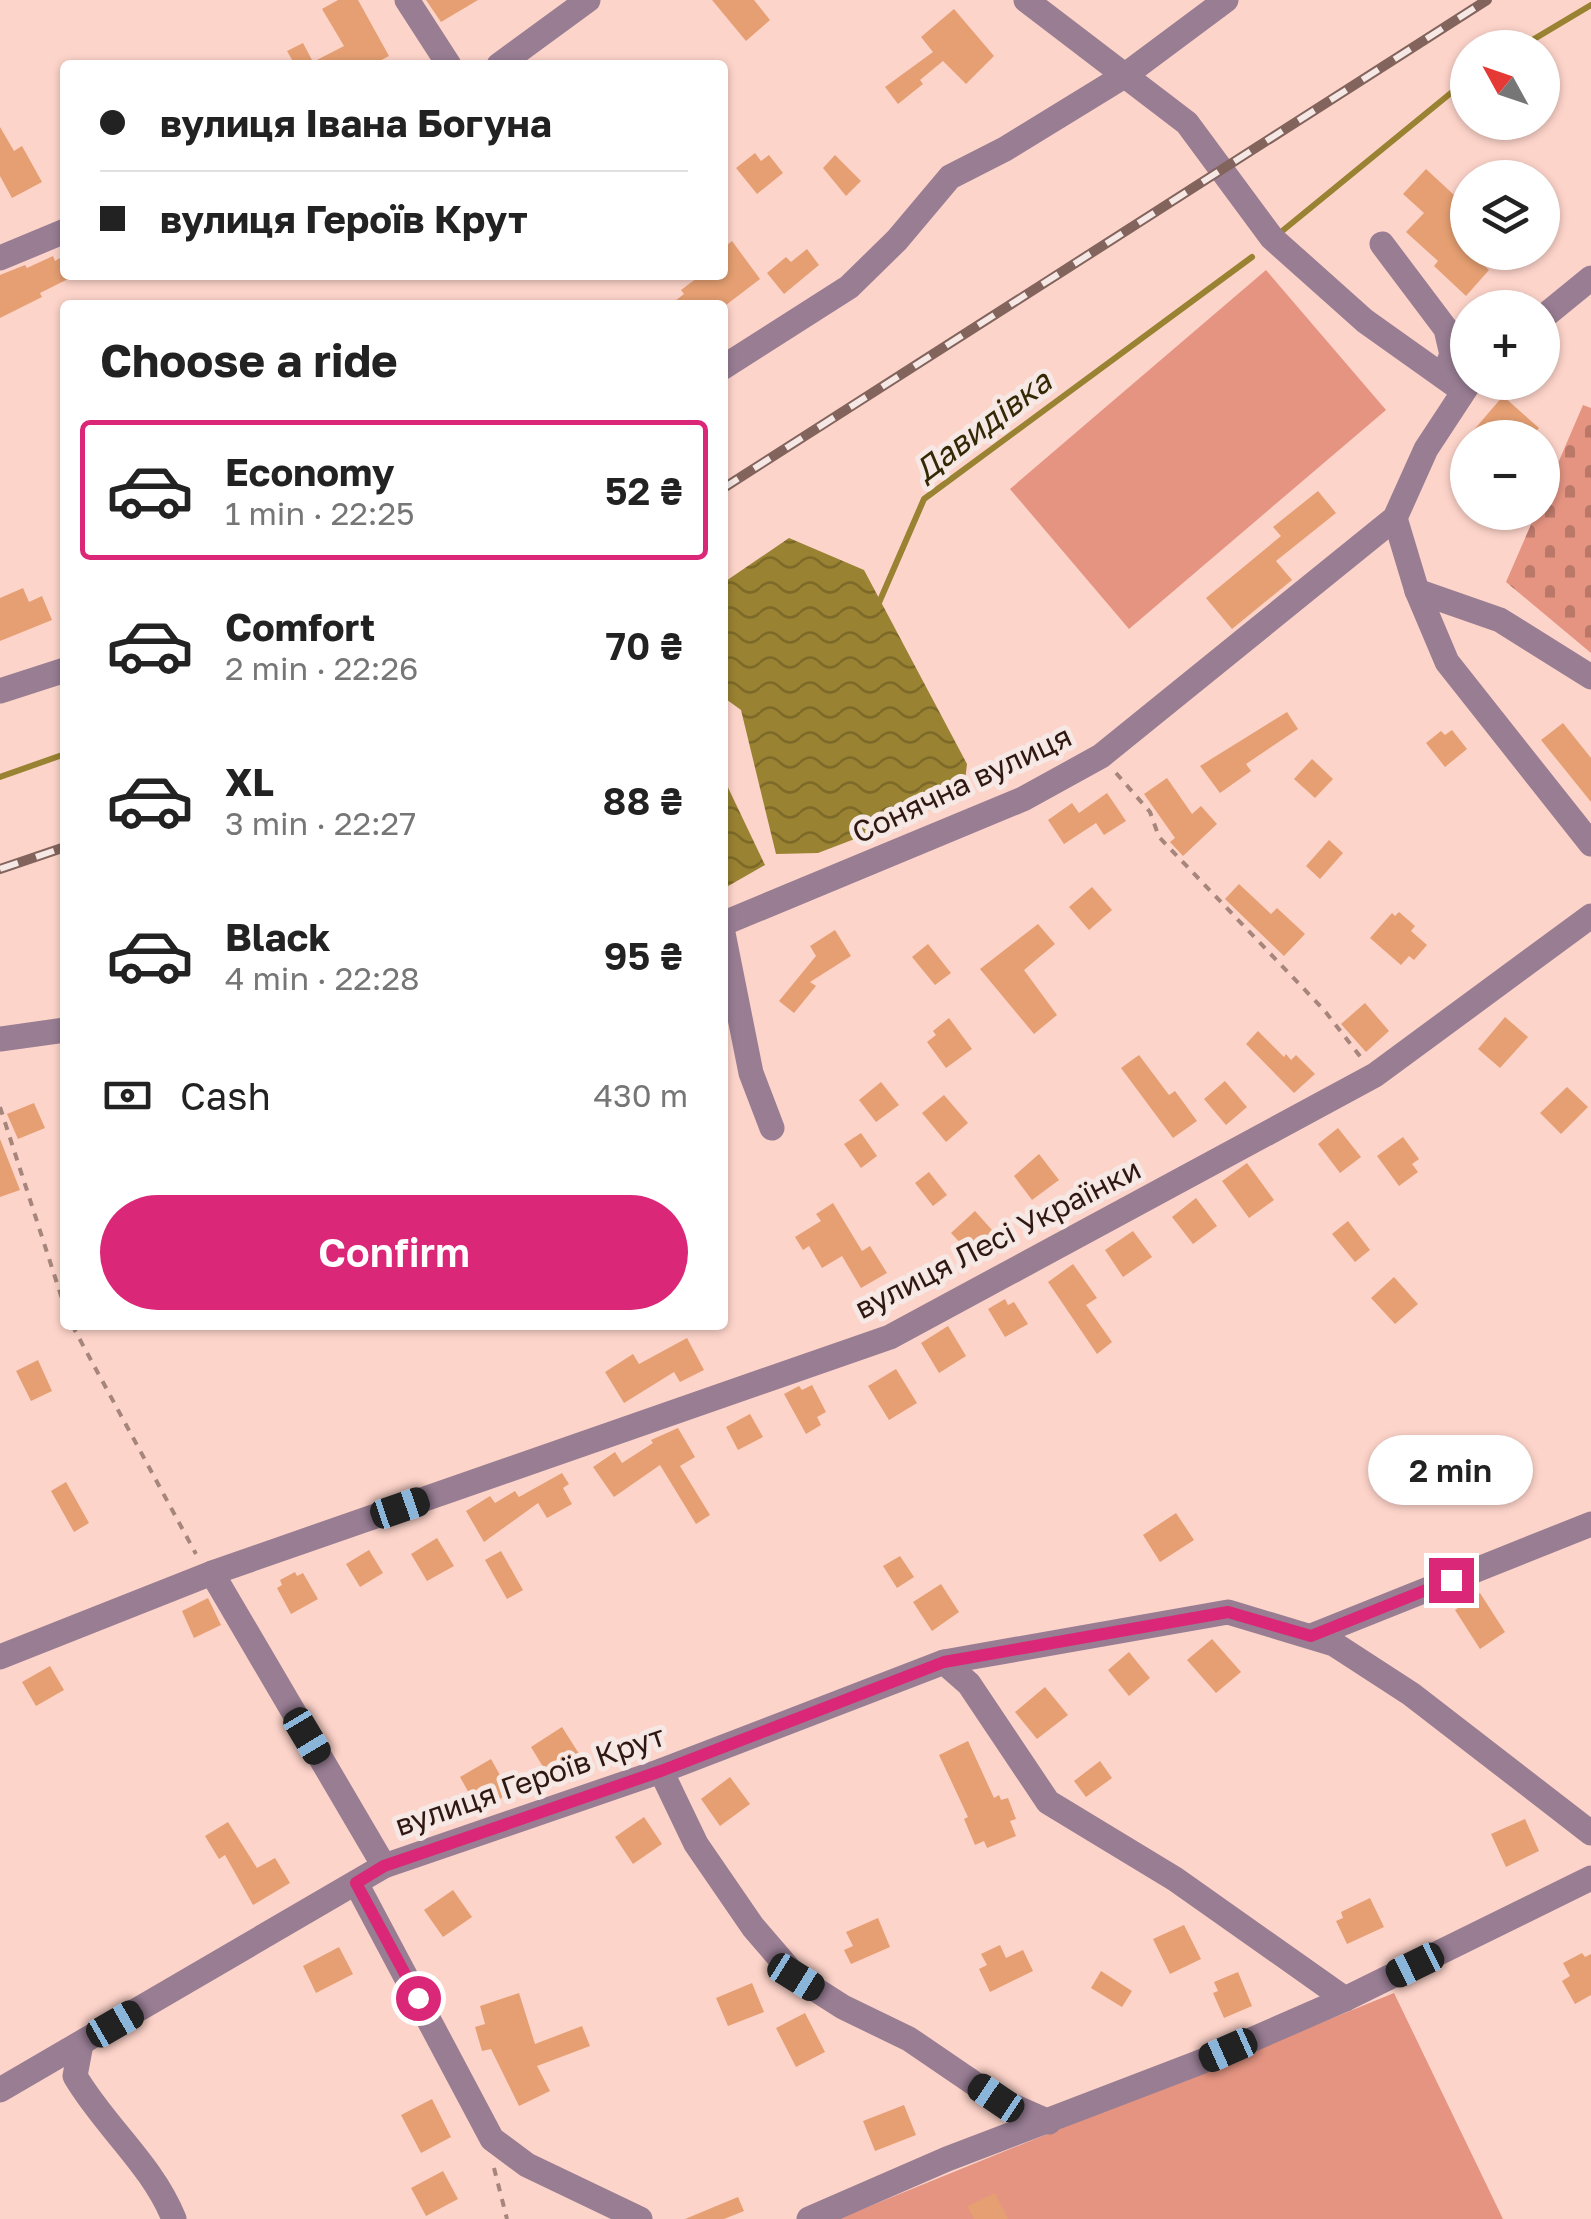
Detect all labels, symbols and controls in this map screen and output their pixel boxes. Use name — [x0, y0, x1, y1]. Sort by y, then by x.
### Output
north arrow — [1450, 30, 1560, 140]
map controls — [1450, 30, 1560, 530]
text: вулиця Івана Богуна — [160, 100, 552, 145]
button: layers — [1450, 160, 1560, 270]
text: вулиця Героїв Крут — [160, 196, 528, 241]
button: + — [1450, 290, 1560, 400]
text: Choose a ride — [100, 333, 398, 387]
water label: Давидівка — [906, 360, 1060, 489]
button: − — [1450, 420, 1560, 530]
icon: car — [105, 445, 195, 535]
text: Economy — [225, 449, 394, 494]
text: 52 ₴ — [605, 468, 683, 513]
text: 1 min · 22:25 — [225, 494, 415, 532]
icon: car — [105, 600, 195, 690]
text: Comfort — [225, 604, 375, 649]
text: 70 ₴ — [606, 623, 683, 668]
text: 2 min · 22:26 — [225, 649, 418, 687]
street label: Сонячна вулиця — [846, 718, 1077, 851]
icon: car — [105, 755, 195, 845]
text: XL — [225, 759, 274, 804]
text: 88 ₴ — [603, 778, 683, 823]
text: 3 min · 22:27 — [225, 804, 416, 842]
icon: car — [105, 910, 195, 1000]
text: Black — [225, 914, 330, 959]
text: 95 ₴ — [604, 933, 683, 978]
text: 4 min · 22:28 — [225, 959, 420, 997]
icon: cash — [100, 1068, 155, 1123]
text: Cash — [180, 1073, 271, 1118]
text: 430 m — [594, 1076, 688, 1114]
street label: вулиця Лесі Українки — [849, 1150, 1147, 1326]
button: Confirm — [100, 1195, 688, 1310]
callout: 2 min — [1368, 1435, 1534, 1505]
text: 2 min — [1409, 1451, 1492, 1489]
car — [367, 1484, 433, 1532]
route end — [1429, 1558, 1474, 1603]
car — [279, 1703, 335, 1769]
street label: вулиця Героїв Крут — [390, 1717, 669, 1843]
car — [1381, 1938, 1449, 1992]
car — [763, 1948, 829, 2006]
route start — [396, 1976, 441, 2021]
car — [82, 1996, 148, 2052]
car — [1194, 2024, 1262, 2076]
car — [963, 2069, 1029, 2127]

